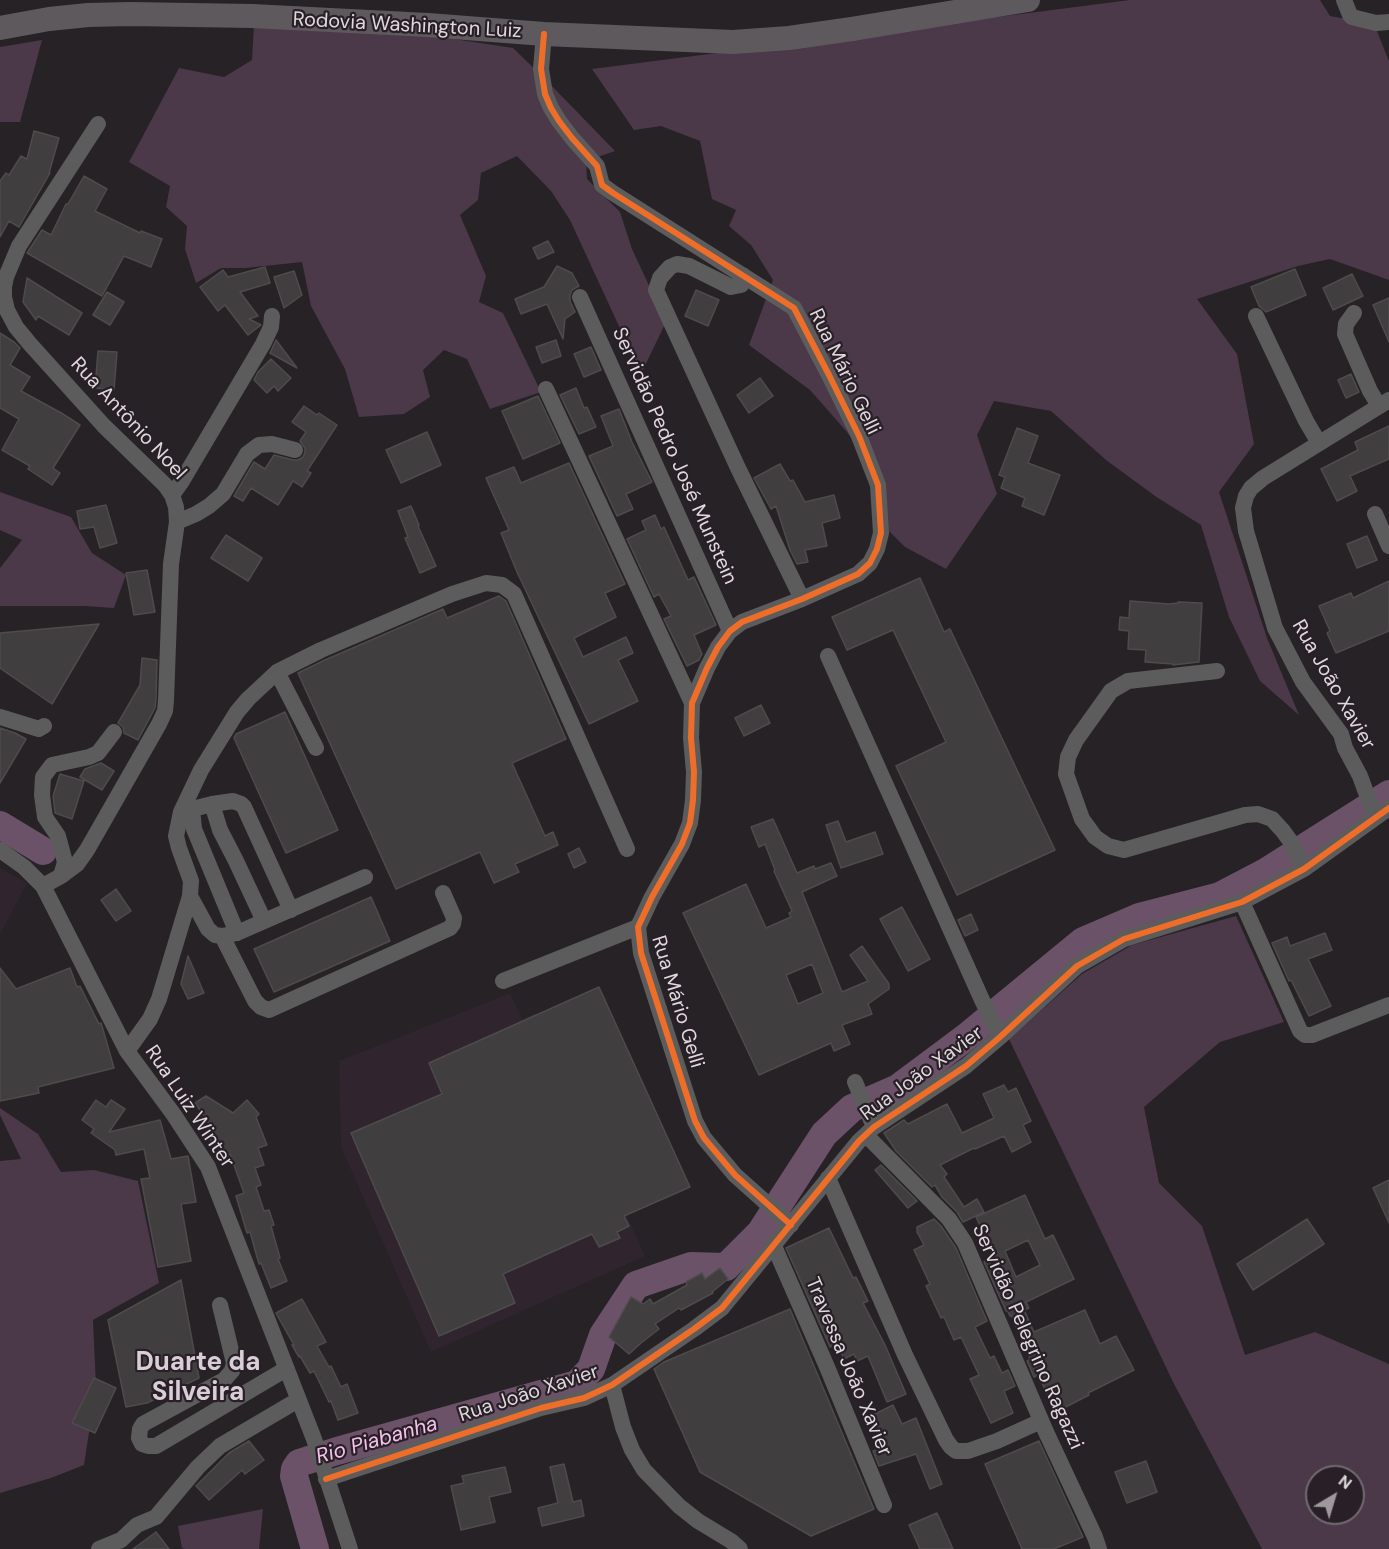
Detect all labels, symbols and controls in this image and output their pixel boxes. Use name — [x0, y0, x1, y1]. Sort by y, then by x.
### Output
street label: Rodovia Washington Luiz — [292, 8, 522, 44]
street label: Rua Mário Gelli — [803, 305, 885, 439]
street label: Servidão Pedro José Munstein — [606, 324, 742, 588]
street label: Rua Antônio Noel — [65, 353, 191, 485]
street label: Rua João Xavier — [1286, 616, 1380, 754]
street label: Rua Mário Gelli — [646, 933, 708, 1071]
street label: Rua João Xavier — [856, 1021, 988, 1127]
street label: Rua Luiz Winter — [139, 1041, 239, 1173]
street label: Servidão Pelegrino Ragazzi — [966, 1221, 1088, 1453]
street label: Travessa João Xavier — [799, 1274, 897, 1460]
district label: Duarte da Silveira — [135, 1347, 261, 1408]
street label: Rua João Xavier — [456, 1360, 602, 1428]
water label: Rio Piabanha — [313, 1412, 441, 1470]
north arrow — [1305, 1465, 1365, 1525]
text: N — [1334, 1470, 1356, 1494]

